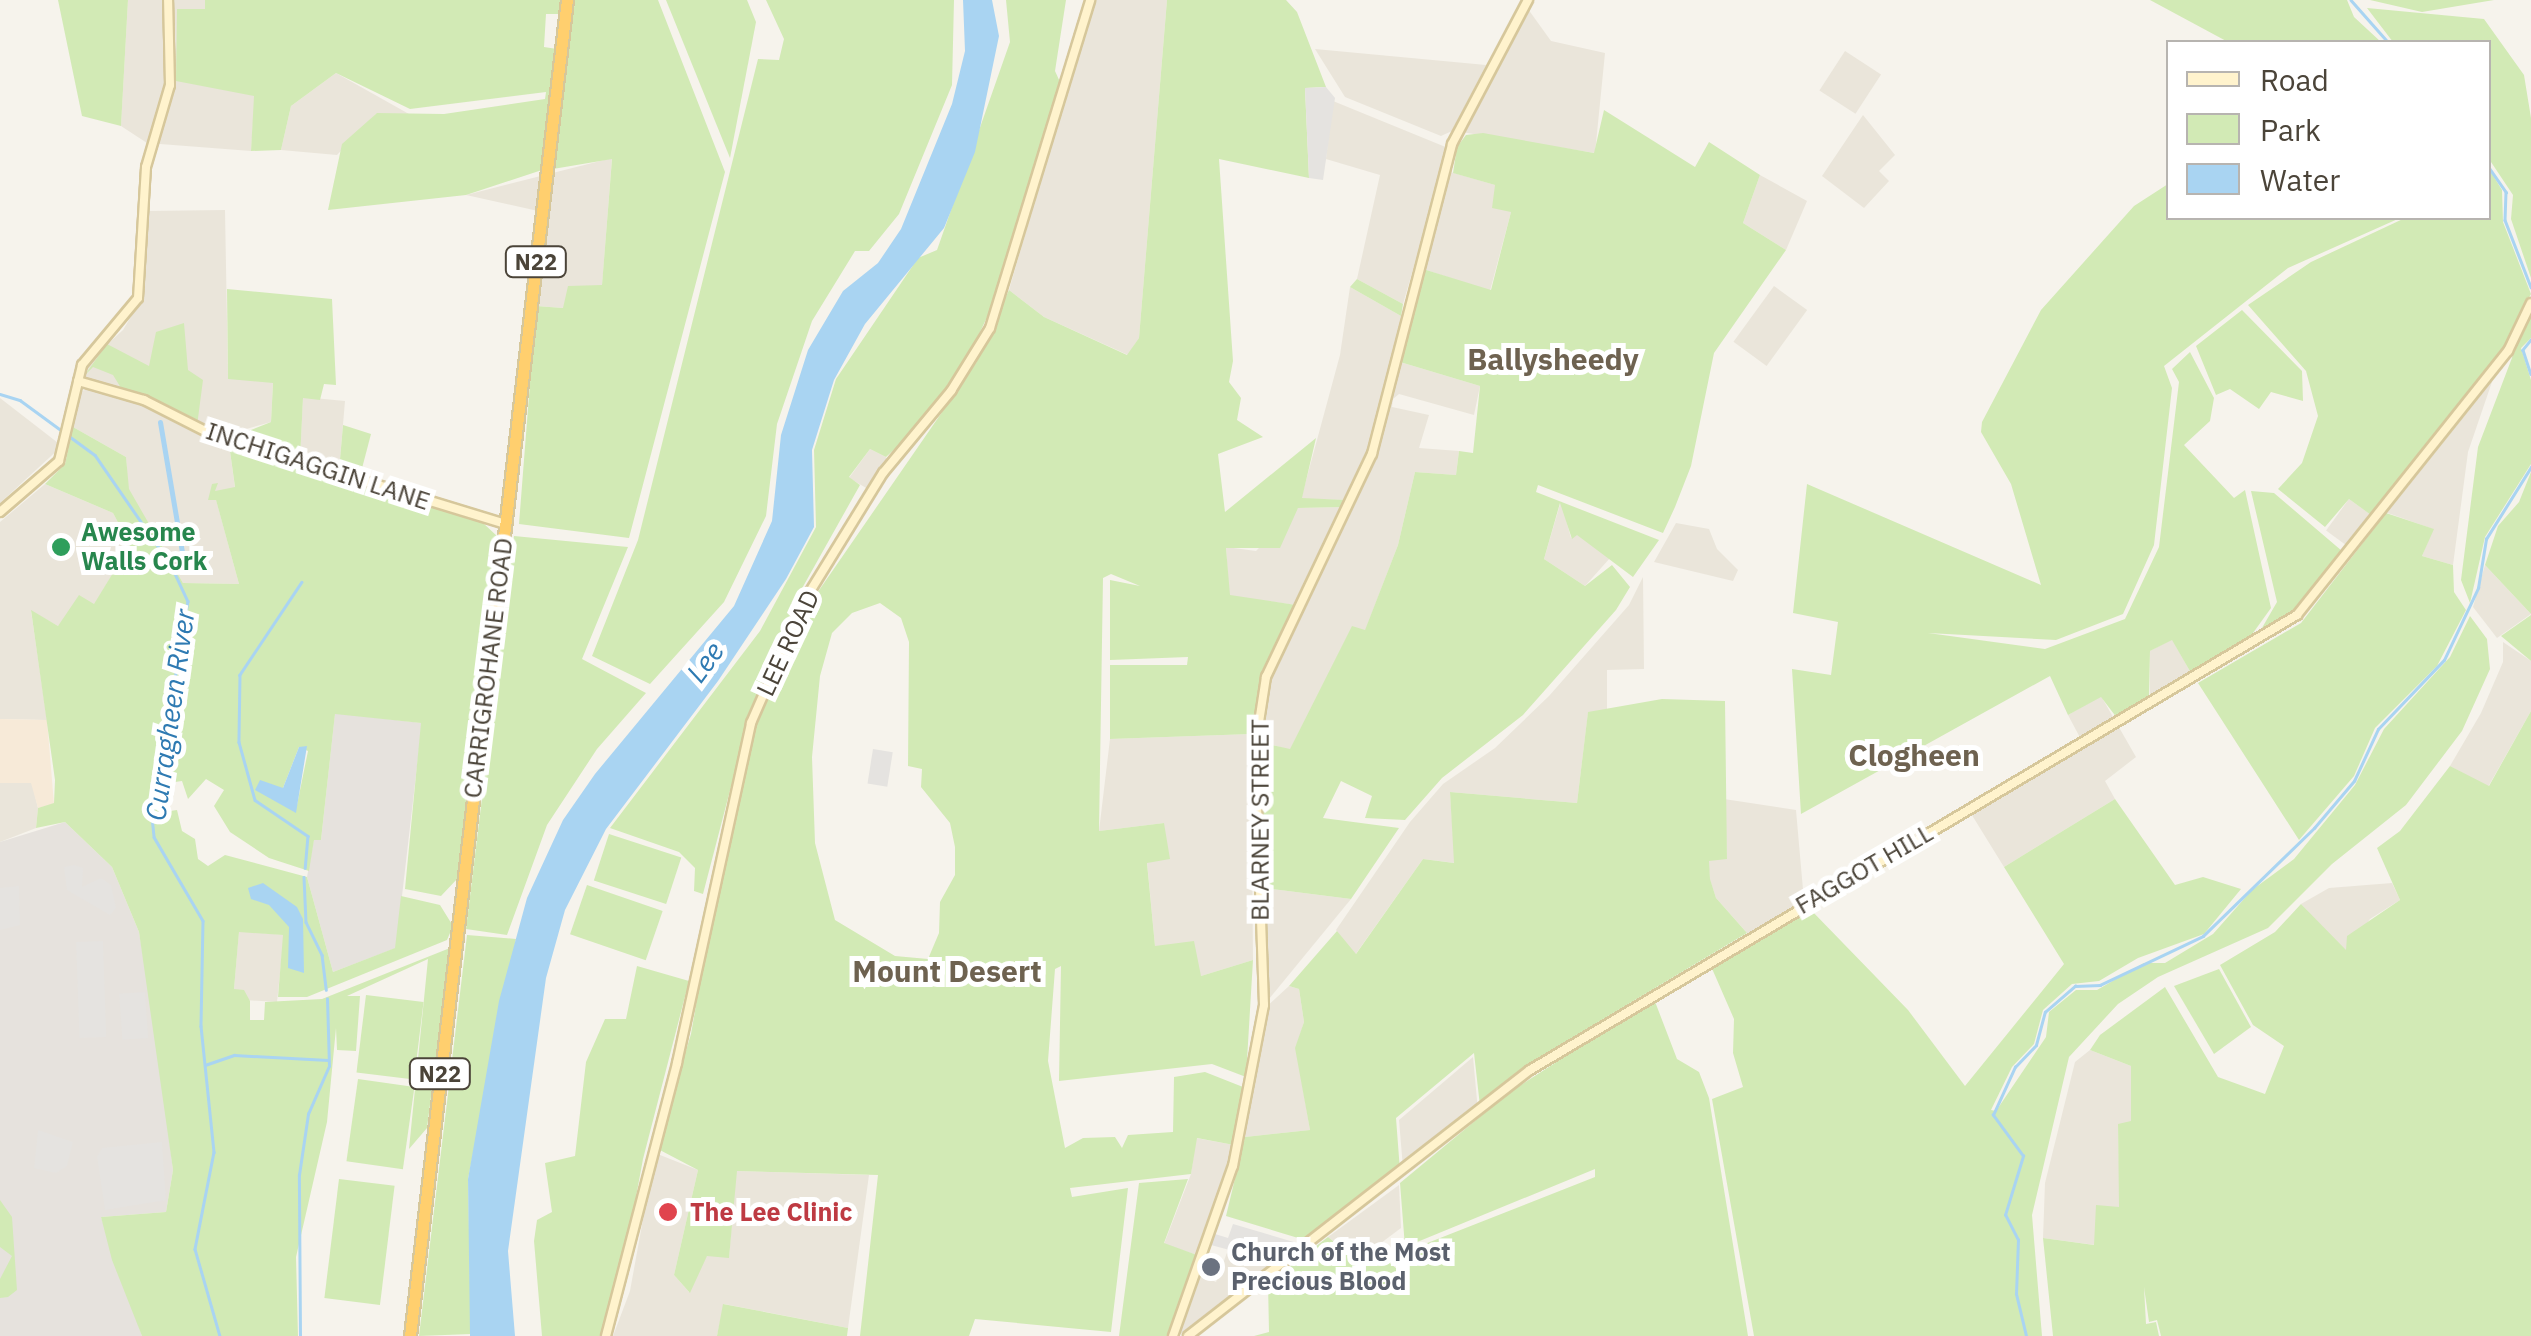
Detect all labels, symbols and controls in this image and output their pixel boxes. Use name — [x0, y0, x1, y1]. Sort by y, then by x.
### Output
legend — [2166, 40, 2491, 220]
text: Road — [2260, 60, 2329, 99]
text: Park — [2260, 110, 2321, 149]
text: Water — [2260, 160, 2340, 199]
road number: N22 — [504, 245, 568, 279]
district label: Ballysheedy — [1467, 341, 1639, 377]
street label: INCHIGAGGIN LANE — [202, 416, 434, 516]
place label: Awesome Walls Cork — [81, 518, 207, 577]
marker: Awesome Walls Cork — [50, 536, 72, 558]
street label: CARRIGROHANE ROAD — [457, 536, 519, 800]
street label: LEE ROAD — [750, 585, 826, 701]
water label: Curragheen River — [139, 607, 201, 823]
water label: Lee — [679, 635, 731, 689]
street label: BLARNEY STREET — [1245, 719, 1275, 921]
district label: Clogheen — [1848, 737, 1980, 773]
street label: FAGGOT HILL — [1790, 818, 1938, 920]
district label: Mount Desert — [852, 953, 1042, 989]
road number: N22 — [408, 1057, 472, 1091]
place label: The Lee Clinic — [690, 1197, 852, 1227]
marker: The Lee Clinic — [655, 1199, 681, 1225]
place label: Church of the Most Precious Blood — [1231, 1238, 1451, 1297]
marker: Church of the Most Precious Blood — [1200, 1256, 1222, 1278]

